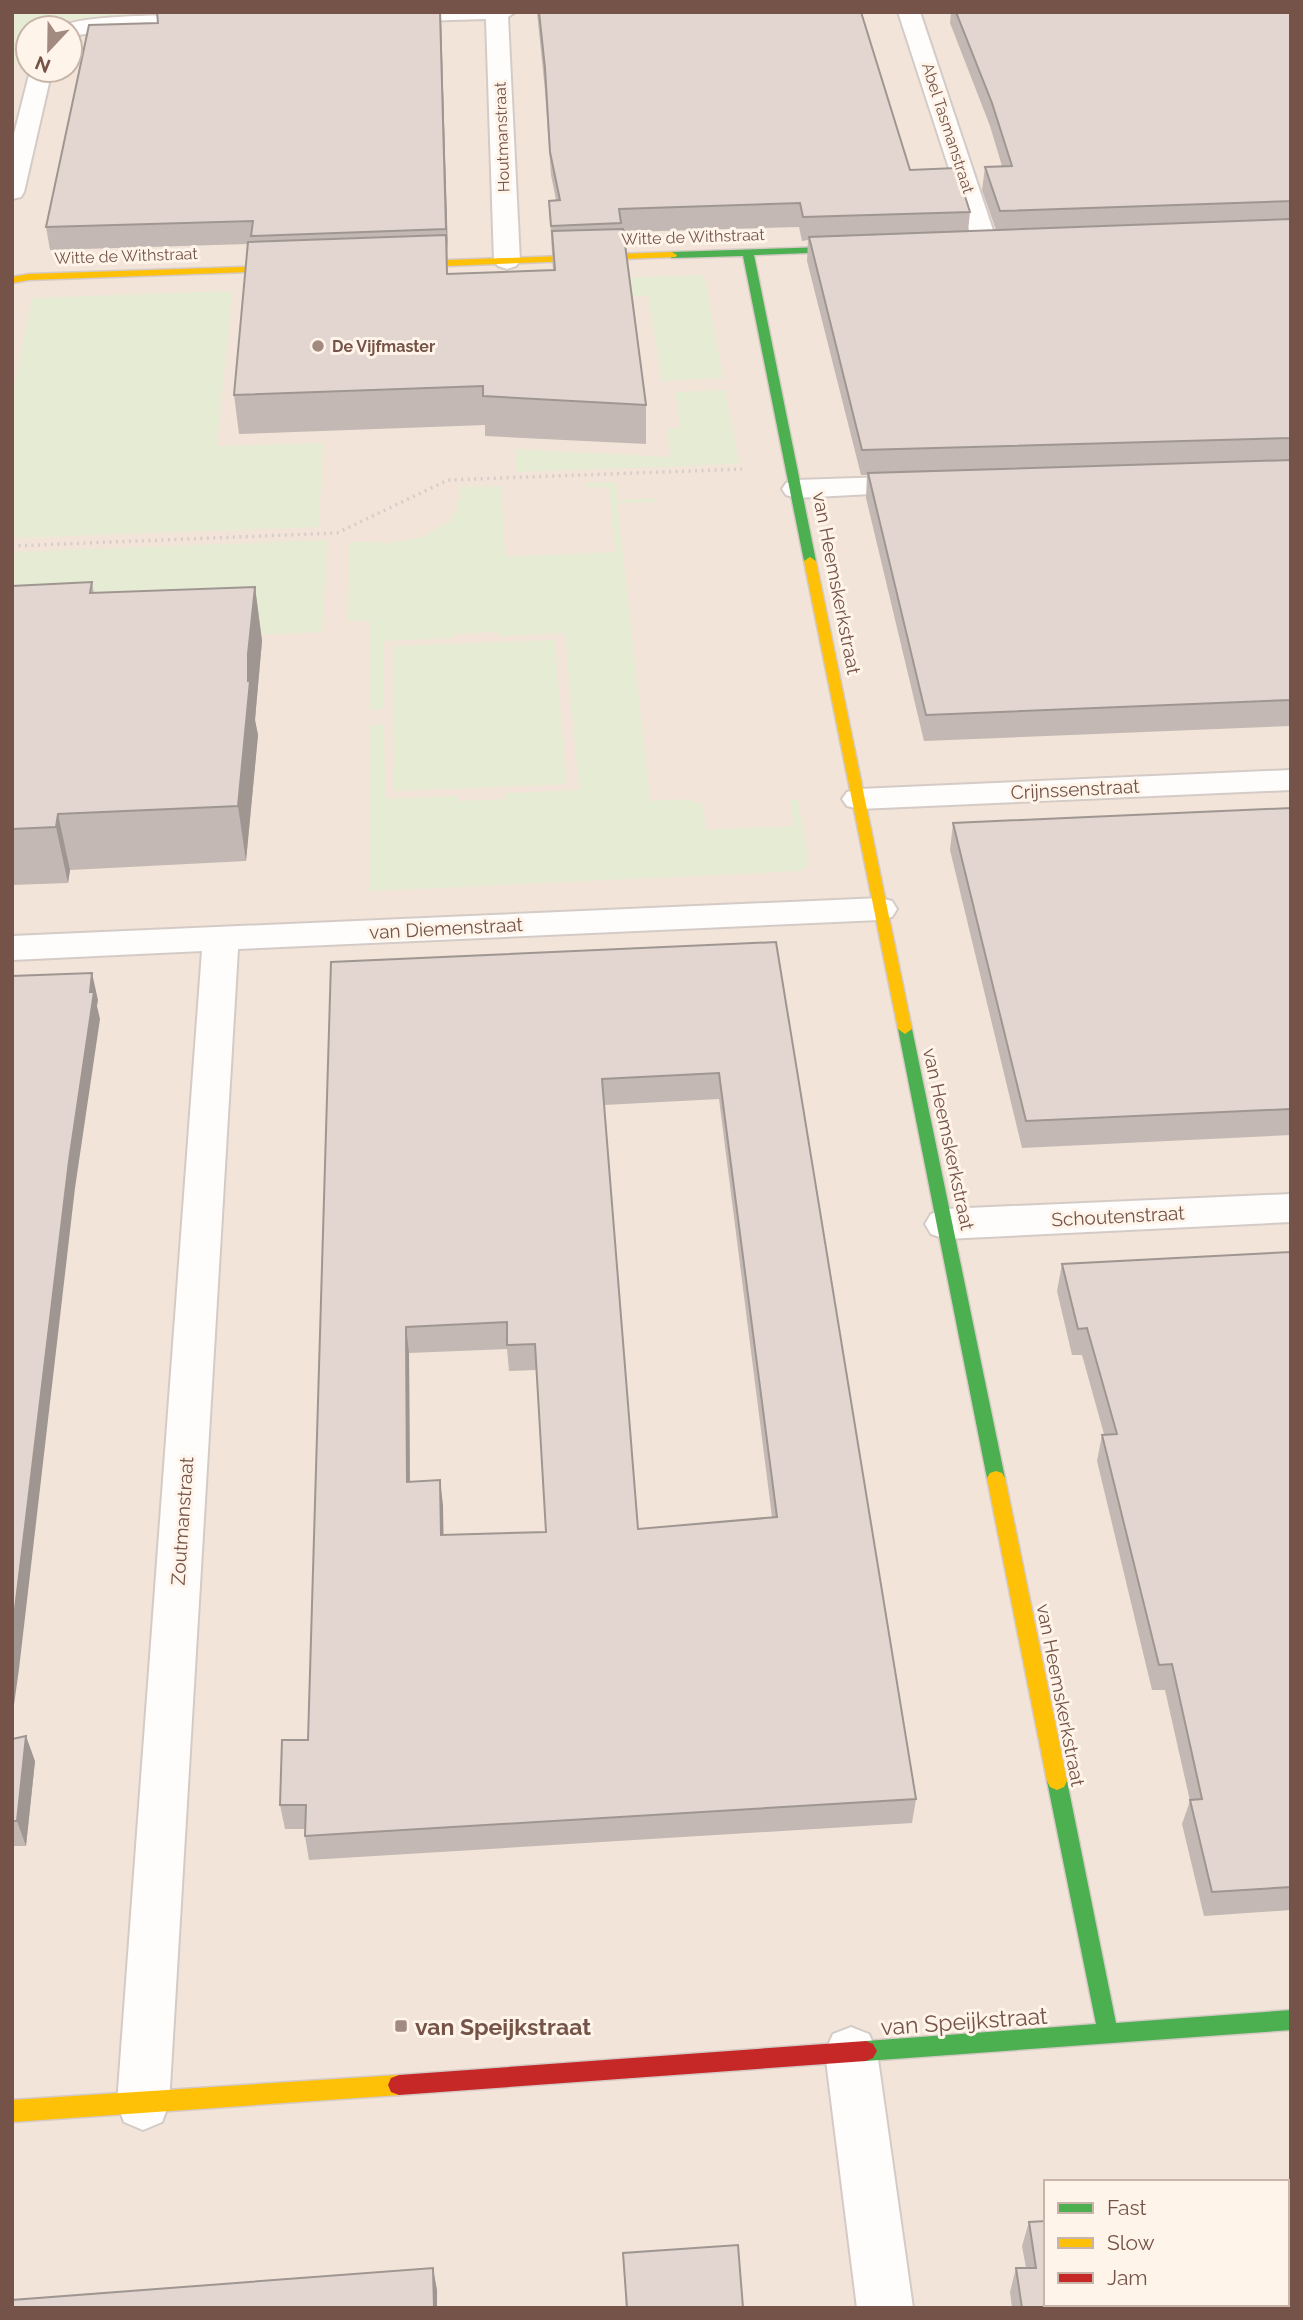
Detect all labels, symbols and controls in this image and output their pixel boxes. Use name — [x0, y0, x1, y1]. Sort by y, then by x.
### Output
north arrow — [14, 14, 84, 84]
text: N — [32, 52, 53, 78]
street label: Abel Tasmanstraat — [918, 60, 978, 196]
street label: Houtmanstraat — [491, 81, 513, 192]
street label: Witte de Withstraat — [621, 225, 766, 249]
street label: Witte de Withstraat — [54, 244, 199, 268]
place label: De Vijfmaster — [332, 337, 435, 356]
marker: De Vijfmaster — [310, 338, 326, 354]
street label: van Heemskerkstraat — [808, 490, 866, 677]
street label: Crijnssenstraat — [1010, 775, 1141, 803]
street label: van Diemenstraat — [369, 913, 524, 943]
street label: van Heemskerkstraat — [919, 1046, 979, 1233]
street label: Schoutenstraat — [1051, 1201, 1186, 1230]
street label: Zoutmanstraat — [167, 1455, 198, 1586]
street label: van Heemskerkstraat — [1032, 1602, 1090, 1789]
street label: van Speijkstraat — [880, 2002, 1049, 2040]
place label: van Speijkstraat — [415, 2013, 591, 2040]
marker: van Speijkstraat — [393, 2018, 409, 2034]
legend — [1044, 2180, 1289, 2306]
text: Fast — [1107, 2195, 1147, 2220]
text: Slow — [1107, 2230, 1155, 2255]
text: Jam — [1107, 2265, 1148, 2290]

